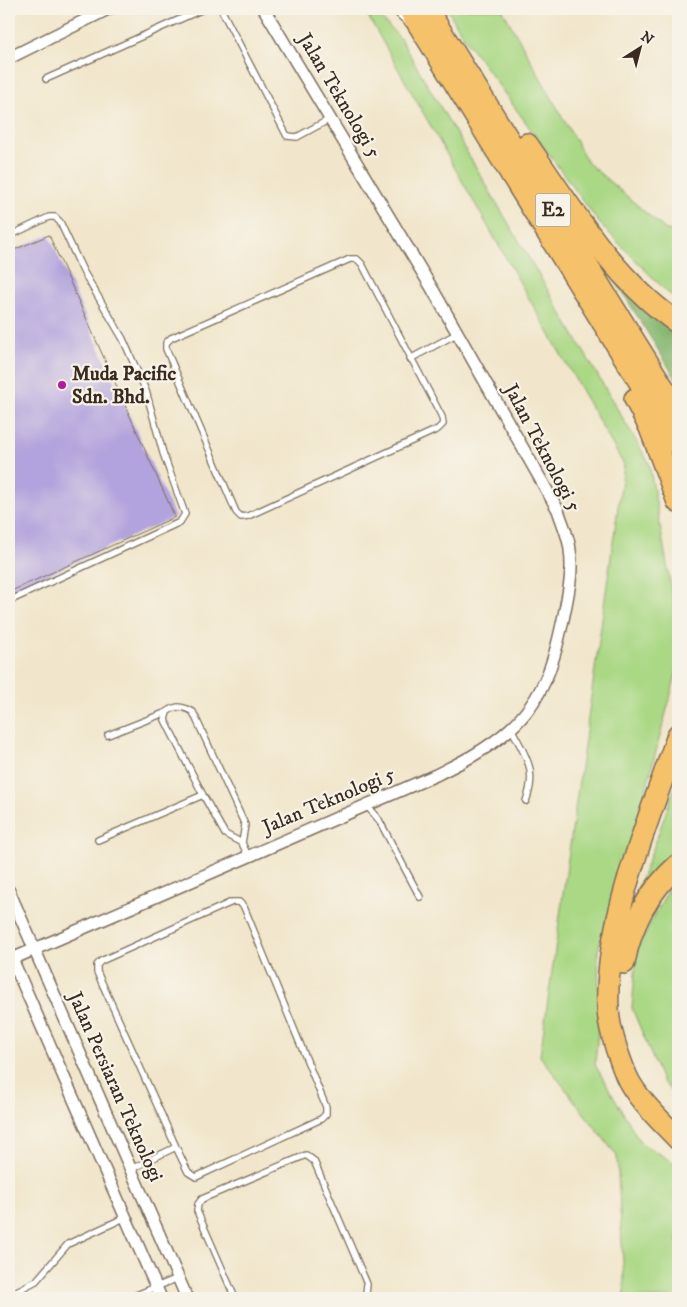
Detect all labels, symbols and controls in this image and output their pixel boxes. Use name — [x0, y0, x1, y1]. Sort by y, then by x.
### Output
north arrow — [614, 22, 664, 72]
street label: Jalan Teknologi 5 — [291, 27, 386, 163]
text: N — [637, 28, 657, 49]
road number: E2 — [536, 194, 570, 226]
place label: Muda Pacific Sdn. Bhd. — [72, 362, 177, 410]
street label: Jalan Teknologi 5 — [497, 378, 586, 516]
marker: Muda Pacific Sdn. Bhd. — [56, 379, 68, 391]
street label: Jalan Teknologi 5 — [257, 762, 399, 841]
street label: Jalan Persiaran Teknologi — [61, 986, 168, 1186]

